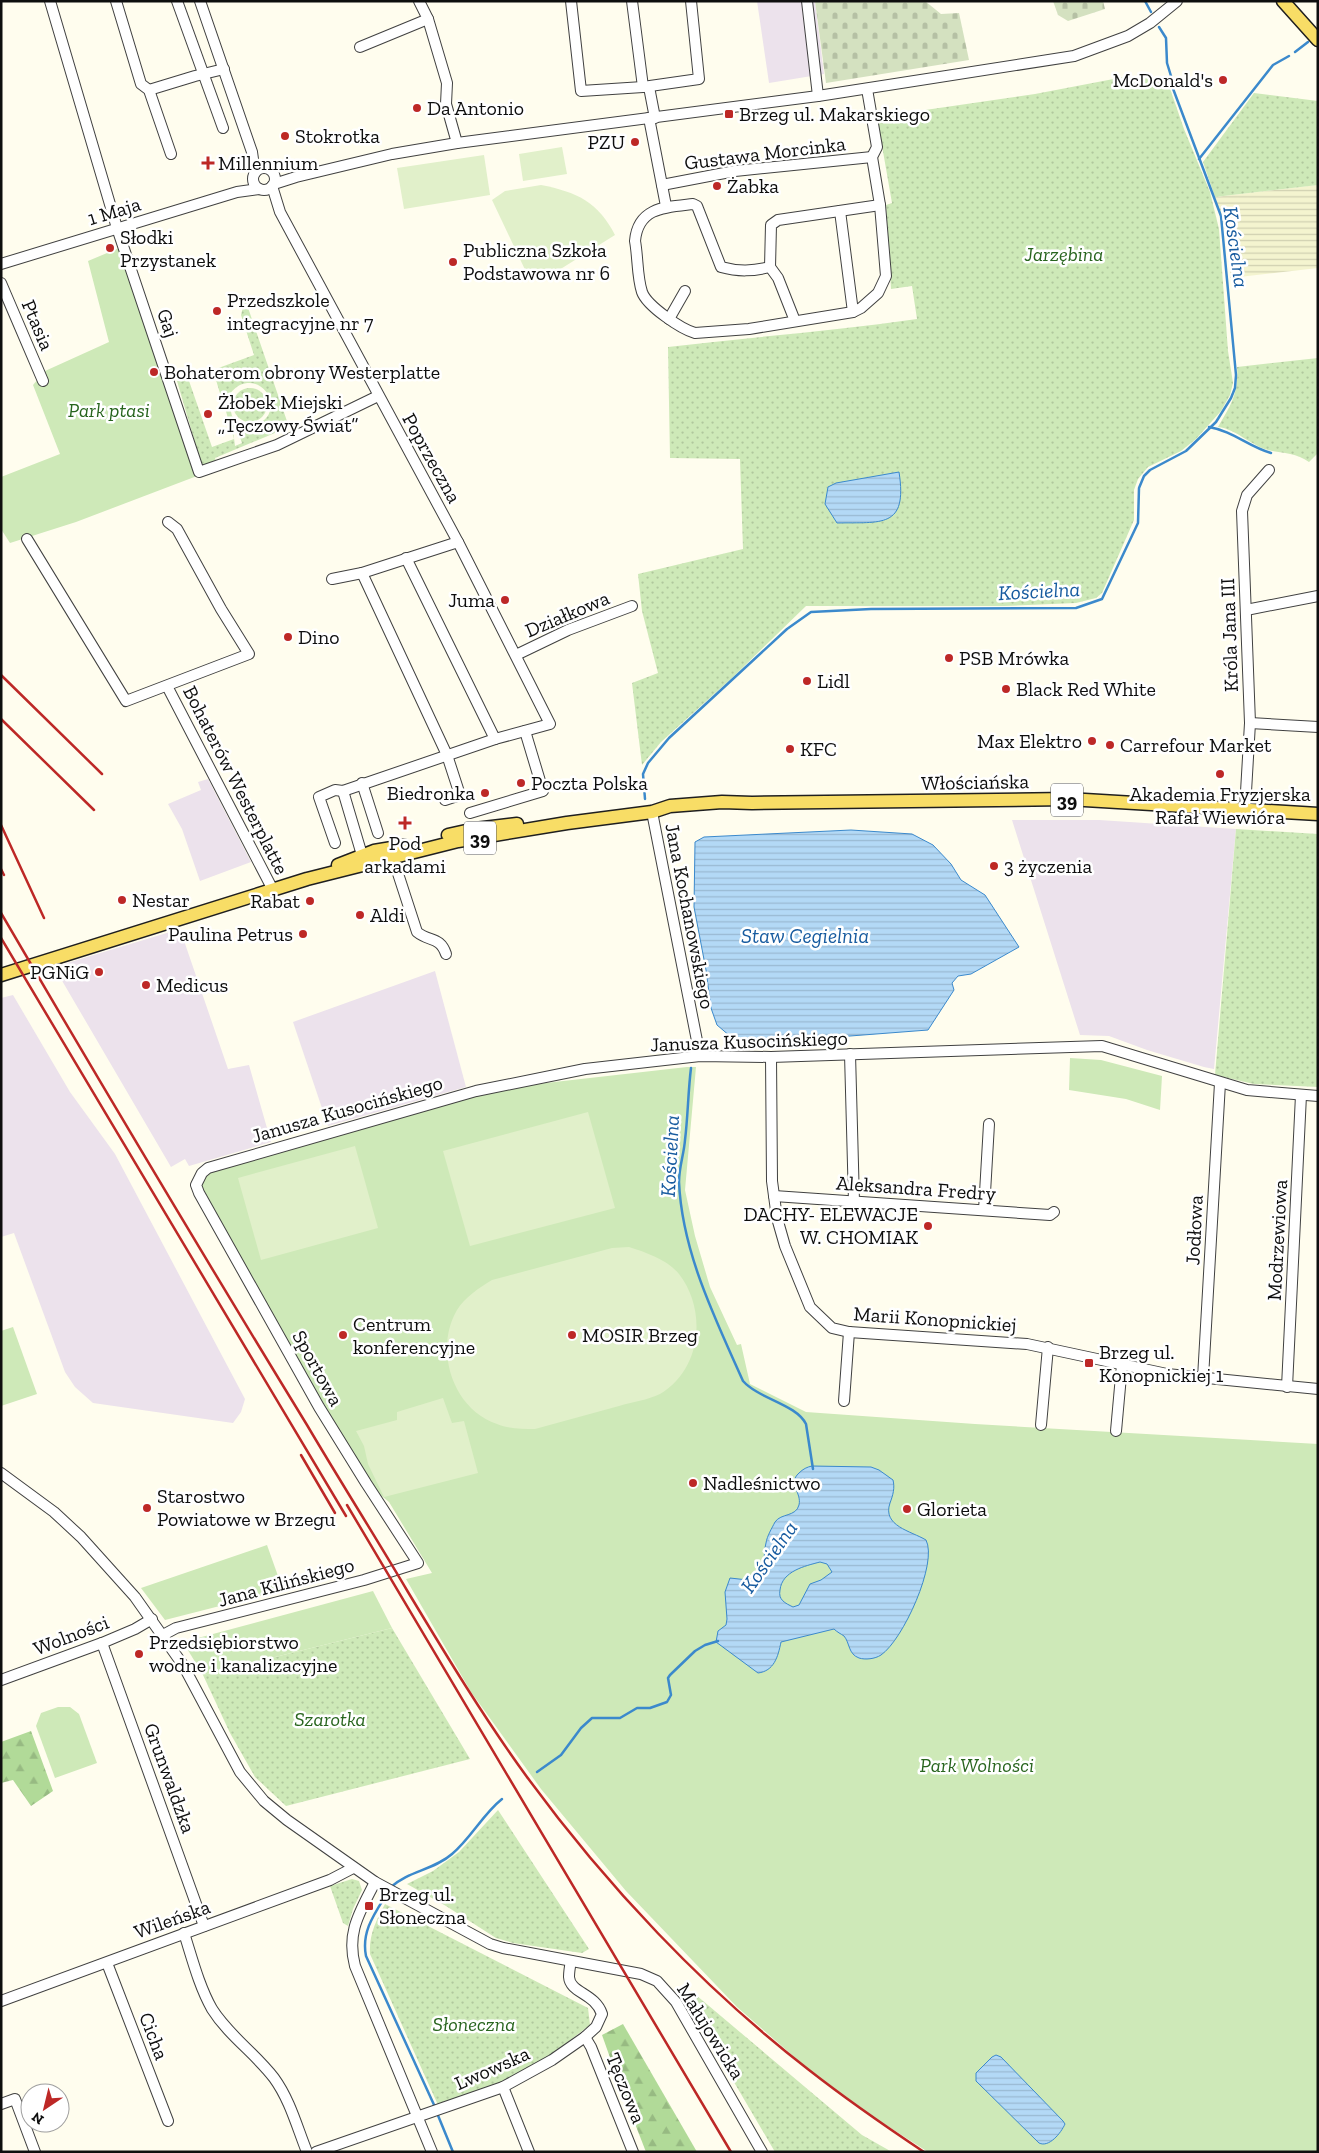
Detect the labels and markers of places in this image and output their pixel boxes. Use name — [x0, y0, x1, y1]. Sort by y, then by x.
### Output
place label: McDonald's — [1113, 68, 1213, 92]
marker: McDonald's — [1217, 74, 1229, 86]
place label: Da Antonio — [427, 96, 524, 120]
marker: Da Antonio — [411, 102, 423, 114]
place label: Brzeg ul. Makarskiego — [739, 102, 930, 126]
marker: Brzeg ul. Makarskiego — [723, 108, 735, 120]
place label: Stokrotka — [295, 124, 380, 148]
marker: Stokrotka — [279, 130, 291, 142]
place label: PZU — [588, 130, 625, 154]
marker: PZU — [629, 136, 641, 148]
place label: Millennium — [218, 151, 319, 175]
marker: Millennium — [202, 157, 214, 169]
place label: Żabka — [727, 174, 779, 198]
marker: Żabka — [711, 180, 723, 192]
place label: Słodki Przystanek — [120, 225, 217, 272]
place label: Publiczna Szkoła Podstawowa nr 6 — [463, 238, 610, 285]
marker: Słodki Przystanek — [104, 242, 116, 254]
marker: Publiczna Szkoła Podstawowa nr 6 — [447, 256, 459, 268]
place label: Przedszkole integracyjne nr 7 — [227, 288, 374, 335]
marker: Przedszkole integracyjne nr 7 — [211, 305, 223, 317]
place label: Bohaterom obrony Westerplatte — [164, 360, 440, 384]
marker: Bohaterom obrony Westerplatte — [148, 366, 160, 378]
place label: Żłobek Miejski „Tęczowy Świat” — [218, 390, 359, 437]
marker: Żłobek Miejski „Tęczowy Świat” — [202, 408, 214, 420]
place label: Juma — [448, 588, 495, 612]
marker: Juma — [499, 594, 511, 606]
place label: Dino — [298, 625, 339, 649]
marker: Dino — [282, 631, 294, 643]
place label: PSB Mrówka — [959, 646, 1069, 670]
marker: PSB Mrówka — [943, 652, 955, 664]
place label: Lidl — [817, 669, 850, 693]
marker: Lidl — [801, 675, 813, 687]
place label: Black Red White — [1016, 677, 1156, 701]
marker: Black Red White — [1000, 683, 1012, 695]
place label: Max Elektro — [977, 729, 1082, 753]
place label: Carrefour Market — [1120, 733, 1272, 757]
marker: Max Elektro — [1086, 735, 1098, 747]
place label: KFC — [800, 737, 837, 761]
marker: Carrefour Market — [1104, 739, 1116, 751]
marker: KFC — [784, 743, 796, 755]
marker: Akademia Fryzjerska Rafał Wiewióra — [1214, 768, 1226, 780]
place label: Poczta Polska — [531, 771, 648, 795]
marker: Poczta Polska — [515, 777, 527, 789]
place label: Biedronka — [387, 781, 475, 805]
place label: Akademia Fryzjerska Rafał Wiewióra — [1129, 782, 1311, 829]
marker: Biedronka — [479, 787, 491, 799]
marker: Pod arkadami — [399, 817, 411, 829]
place label: Pod arkadami — [364, 831, 446, 878]
place label: 3 życzenia — [1004, 854, 1092, 878]
marker: 3 życzenia — [988, 860, 1000, 872]
place label: Nestar — [132, 888, 190, 912]
place label: Rabat — [250, 889, 301, 913]
marker: Nestar — [116, 894, 128, 906]
marker: Rabat — [304, 895, 316, 907]
place label: Aldi — [370, 903, 405, 927]
marker: Aldi — [354, 909, 366, 921]
place label: Paulina Petrus — [168, 922, 293, 946]
marker: Paulina Petrus — [297, 928, 309, 940]
place label: PGNiG — [30, 960, 89, 984]
marker: PGNiG — [93, 966, 105, 978]
place label: Medicus — [156, 973, 228, 997]
marker: Medicus — [140, 979, 152, 991]
place label: DACHY- ELEWACJE W. CHOMIAK — [744, 1202, 918, 1249]
marker: DACHY- ELEWACJE W. CHOMIAK — [922, 1220, 934, 1232]
place label: Centrum konferencyjne — [353, 1312, 475, 1359]
place label: MOSIR Brzeg — [582, 1323, 698, 1347]
marker: Centrum konferencyjne — [337, 1329, 349, 1341]
marker: MOSIR Brzeg — [566, 1329, 578, 1341]
place label: Brzeg ul. Konopnickiej 1 — [1099, 1340, 1224, 1387]
marker: Brzeg ul. Konopnickiej 1 — [1083, 1357, 1095, 1369]
place label: Nadleśnictwo — [703, 1471, 820, 1495]
marker: Nadleśnictwo — [687, 1477, 699, 1489]
place label: Starostwo Powiatowe w Brzegu — [157, 1484, 335, 1531]
place label: Glorieta — [917, 1497, 987, 1521]
marker: Starostwo Powiatowe w Brzegu — [141, 1502, 153, 1514]
marker: Glorieta — [901, 1503, 913, 1515]
place label: Przedsiębiorstwo wodne i kanalizacyjne — [149, 1630, 337, 1677]
marker: Przedsiębiorstwo wodne i kanalizacyjne — [133, 1648, 145, 1660]
place label: Brzeg ul. Słoneczna — [379, 1882, 466, 1929]
marker: Brzeg ul. Słoneczna — [363, 1900, 375, 1912]

